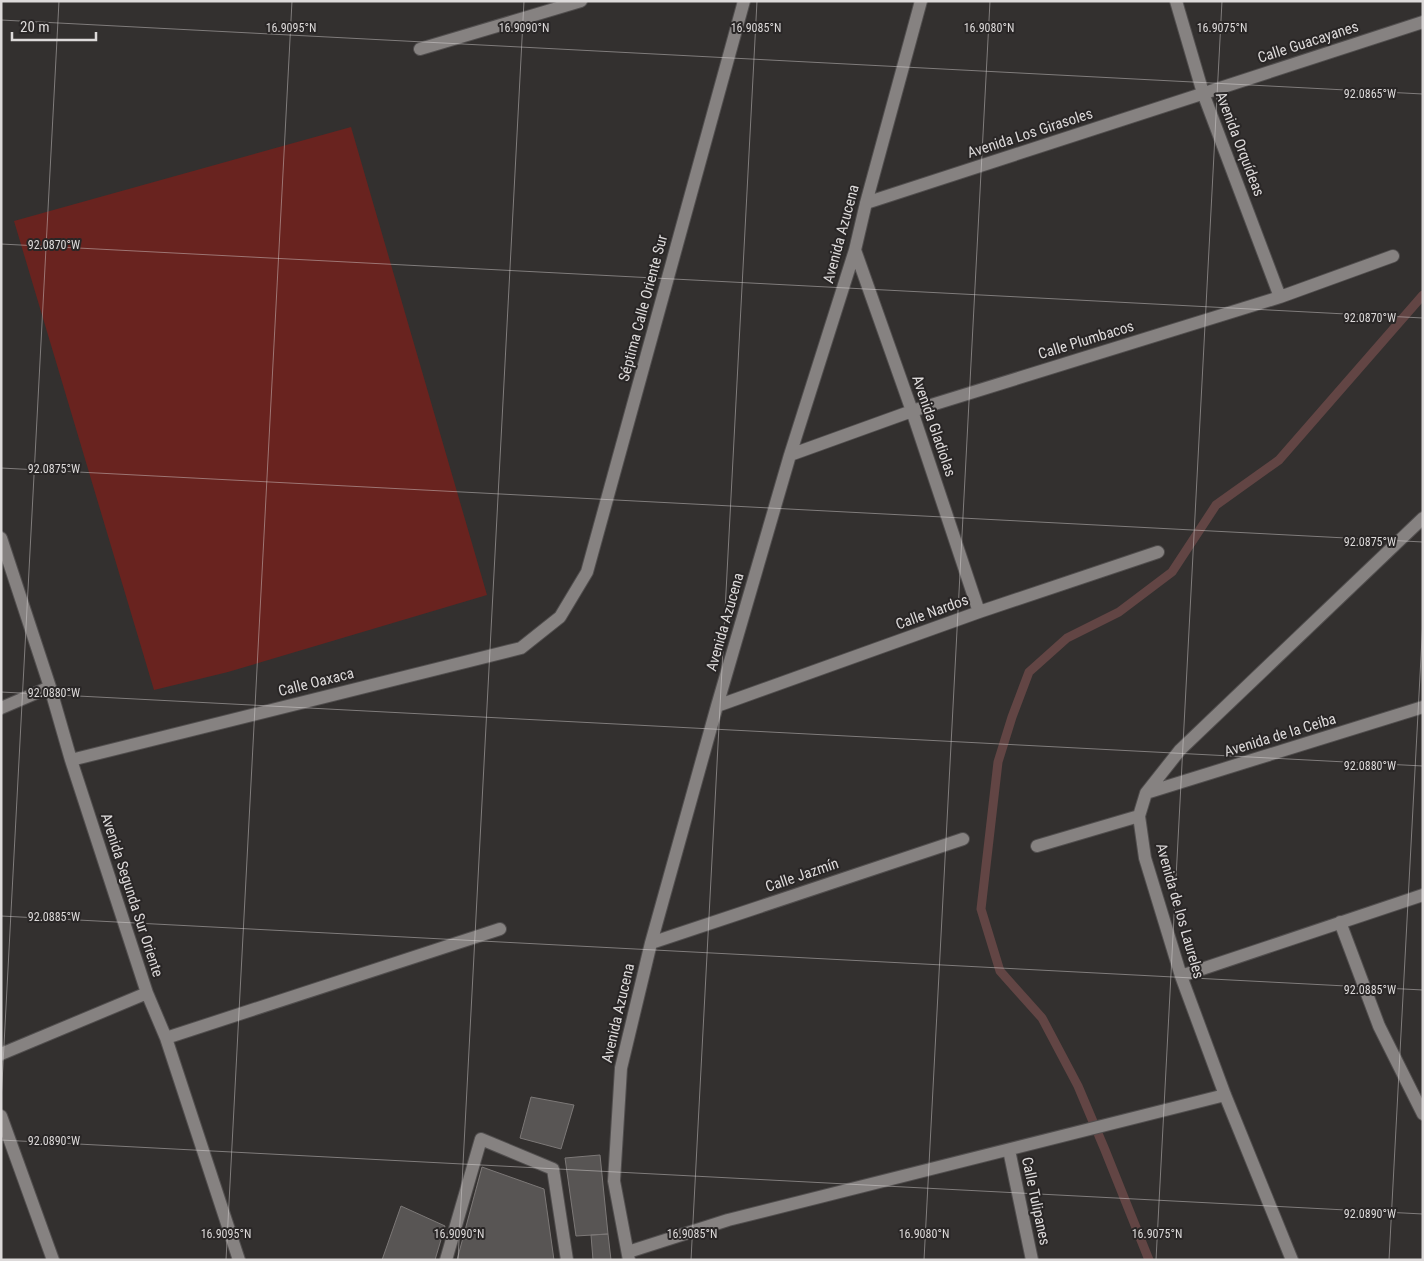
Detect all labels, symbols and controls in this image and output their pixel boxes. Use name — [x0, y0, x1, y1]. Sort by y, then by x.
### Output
scale bar — [12, 10, 96, 42]
street label: Calle Guacayanes — [1255, 17, 1361, 67]
text: 20 m — [20, 18, 50, 36]
text: 16.9095°N — [266, 21, 316, 35]
text: 16.9090°N — [499, 21, 549, 35]
text: 16.9085°N — [731, 21, 781, 35]
text: 16.9080°N — [964, 21, 1014, 35]
text: 16.9075°N — [1197, 21, 1247, 35]
text: 92.0865°W — [1344, 87, 1396, 101]
street label: Avenida Orquídeas — [1212, 89, 1268, 199]
street label: Avenida Los Girasoles — [965, 104, 1095, 162]
street label: Avenida Azucena — [819, 183, 863, 285]
street label: Séptima Calle Oriente Sur — [615, 232, 671, 383]
text: 92.0870°W — [28, 238, 80, 252]
text: 92.0870°W — [1344, 311, 1396, 325]
street label: Calle Plumbacos — [1036, 317, 1136, 363]
street label: Avenida Gladiolas — [908, 373, 960, 479]
text: 92.0875°W — [28, 462, 80, 476]
text: 92.0875°W — [1344, 535, 1396, 549]
street label: Avenida Azucena — [702, 571, 748, 673]
street label: Calle Nardos — [893, 591, 971, 633]
street label: Calle Oaxaca — [276, 664, 356, 700]
text: 92.0880°W — [28, 686, 80, 700]
street label: Avenida de la Ceiba — [1222, 709, 1338, 761]
text: 92.0880°W — [1344, 759, 1396, 773]
street label: Avenida Segunda Sur Oriente — [97, 811, 167, 979]
street label: Avenida de los Laureles — [1152, 841, 1208, 981]
street label: Calle Jazmín — [763, 854, 841, 896]
text: 92.0885°W — [28, 910, 80, 924]
street label: Avenida Azucena — [598, 962, 638, 1064]
text: 92.0885°W — [1344, 983, 1396, 997]
text: 92.0890°W — [28, 1134, 80, 1148]
street label: Calle Tulipanes — [1018, 1155, 1054, 1247]
text: 92.0890°W — [1344, 1207, 1396, 1221]
text: 16.9095°N — [201, 1227, 251, 1241]
text: 16.9090°N — [434, 1227, 484, 1241]
text: 16.9085°N — [667, 1227, 717, 1241]
text: 16.9080°N — [899, 1227, 949, 1241]
text: 16.9075°N — [1132, 1227, 1182, 1241]

